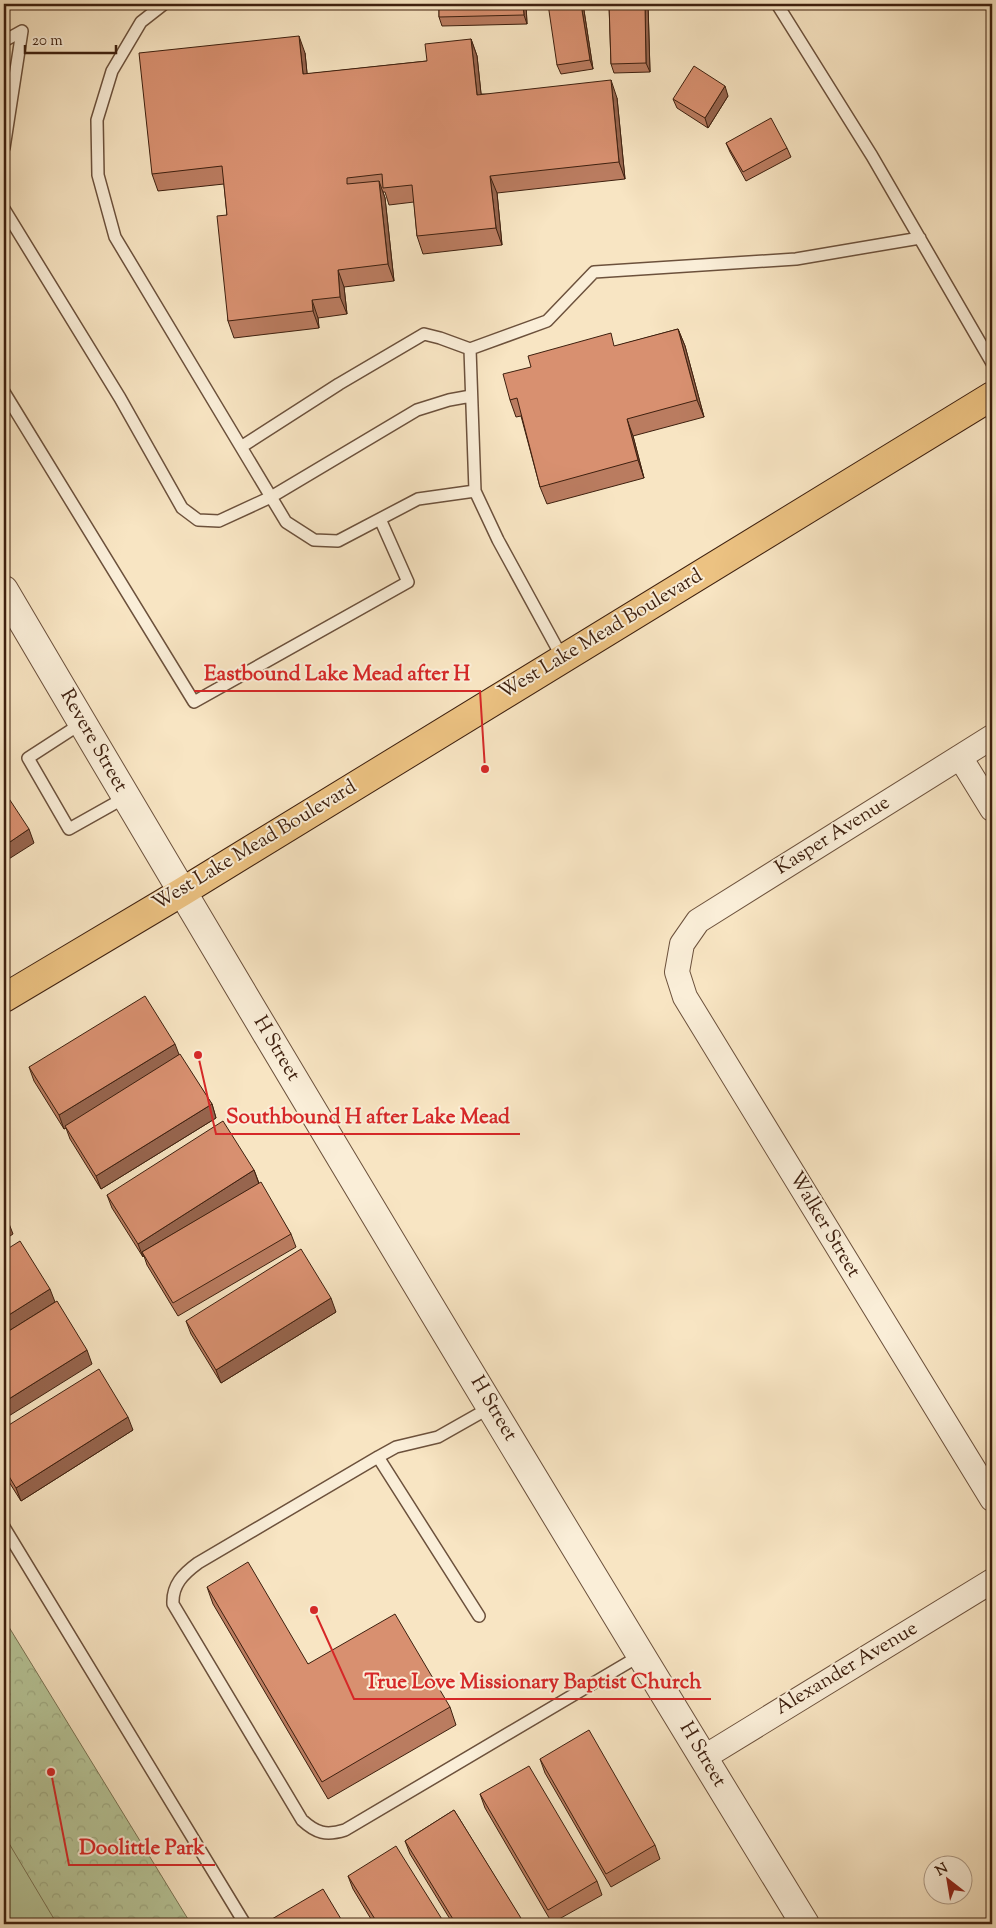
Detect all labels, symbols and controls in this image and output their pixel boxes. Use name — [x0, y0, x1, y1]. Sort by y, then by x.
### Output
scale bar — [25, 22, 116, 54]
text: 20 m — [32, 31, 63, 52]
street label: West Lake Mead Boulevard — [493, 562, 709, 708]
callout: Eastbound Lake Mead after H — [194, 655, 480, 691]
text: Eastbound Lake Mead after H — [204, 660, 470, 690]
street label: Revere Street — [52, 684, 134, 798]
street label: West Lake Mead Boulevard — [147, 773, 363, 919]
street label: Kasper Avenue — [770, 789, 896, 883]
street label: H Street — [245, 1011, 307, 1087]
callout: Southbound H after Lake Mead — [216, 1098, 520, 1134]
text: Southbound H after Lake Mead — [226, 1103, 510, 1133]
street label: Walker Street — [781, 1166, 867, 1284]
street label: H Street — [462, 1371, 524, 1447]
street label: Alexander Avenue — [770, 1615, 924, 1723]
callout: True Love Missionary Baptist Church — [354, 1663, 711, 1699]
text: True Love Missionary Baptist Church — [364, 1668, 702, 1698]
street label: H Street — [671, 1717, 733, 1793]
callout: Doolittle Park — [69, 1829, 215, 1865]
text: Doolittle Park — [79, 1834, 205, 1864]
north arrow — [924, 1856, 974, 1906]
text: N — [932, 1859, 952, 1882]

